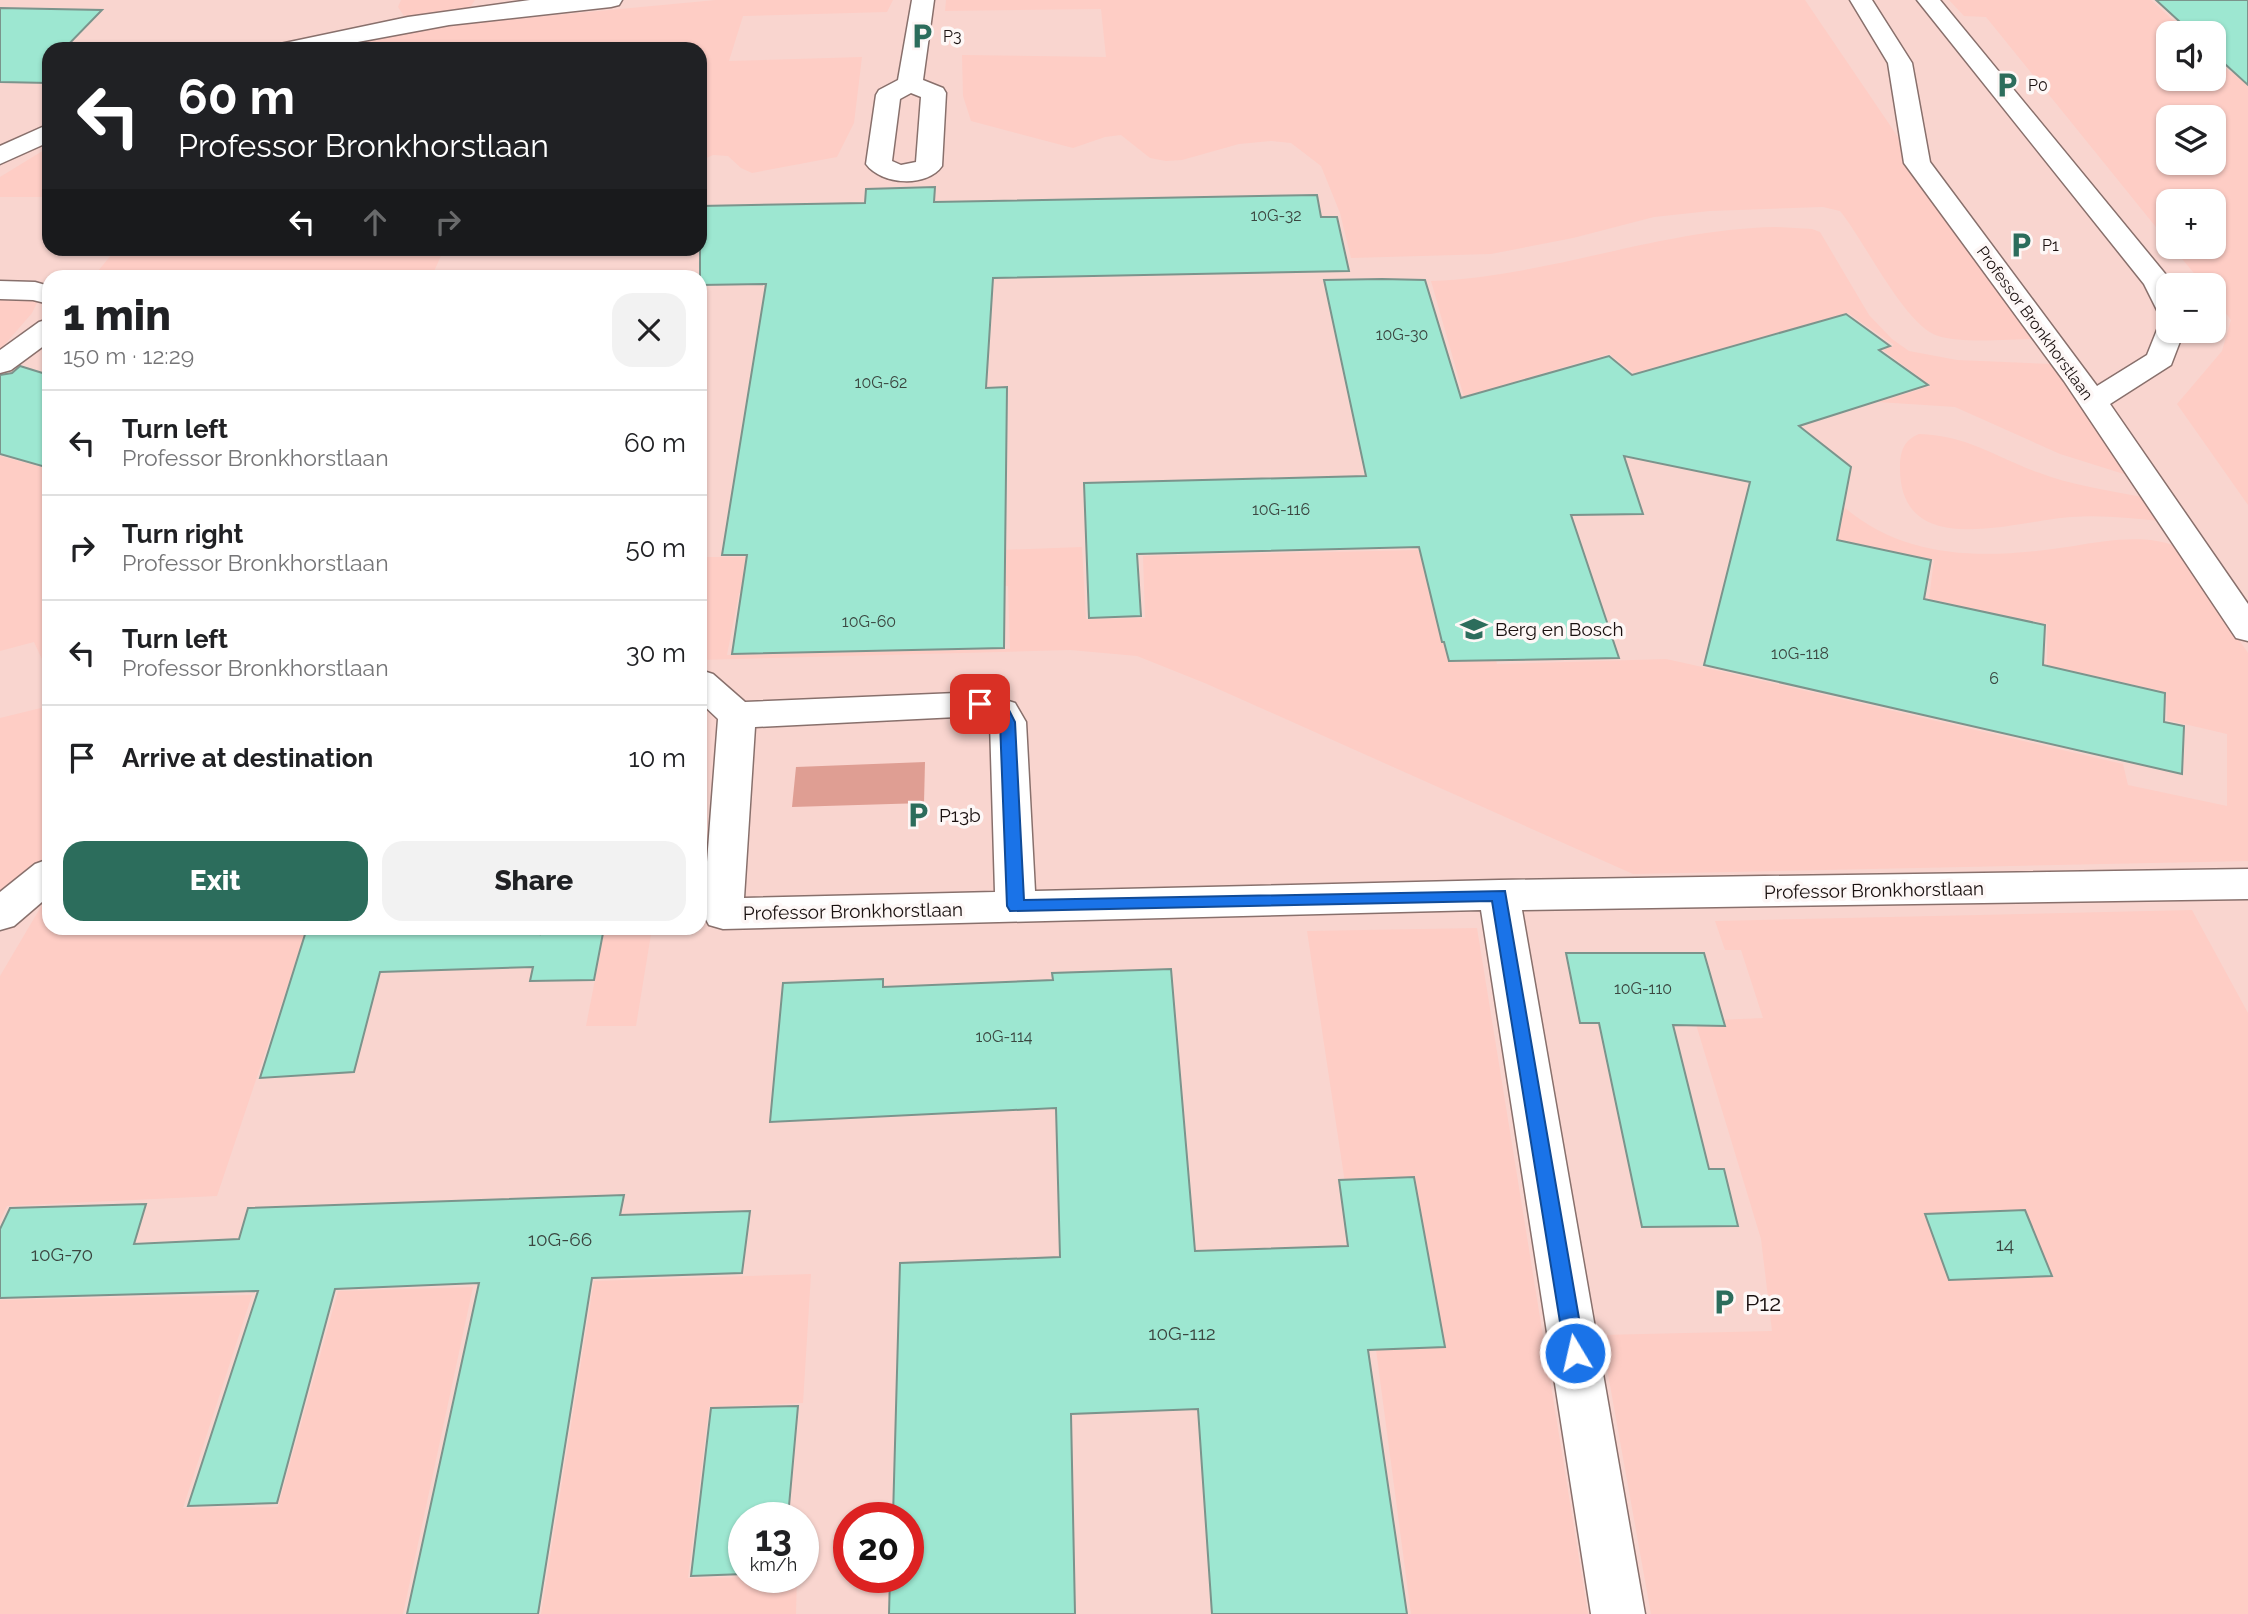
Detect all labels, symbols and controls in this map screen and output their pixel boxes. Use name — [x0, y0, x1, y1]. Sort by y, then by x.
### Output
parking icon: P3 — [907, 21, 937, 51]
map controls — [2156, 21, 2226, 343]
button: sound — [2156, 21, 2226, 91]
place label: P3 — [943, 27, 962, 46]
text: 60 m — [178, 68, 295, 125]
icon: left — [63, 70, 154, 161]
parking icon: P0 — [1992, 70, 2022, 100]
place label: P0 — [2028, 76, 2048, 95]
button: layers — [2156, 105, 2226, 175]
text: Professor Bronkhorstlaan — [178, 127, 549, 164]
button: + — [2156, 189, 2226, 259]
icon: left — [283, 203, 321, 241]
icon: ahead — [356, 203, 394, 241]
icon: right — [429, 203, 467, 241]
house number: 10G-32 — [1250, 206, 1302, 225]
parking icon: P1 — [2006, 230, 2036, 260]
place label: P1 — [2042, 236, 2059, 255]
street label: Professor Bronkhorstlaan — [1973, 242, 2097, 404]
button: − — [2156, 273, 2226, 343]
text: 1 min — [63, 291, 171, 340]
button: close — [612, 293, 686, 367]
house number: 10G-30 — [1376, 325, 1428, 344]
text: 150 m · 12:29 — [63, 342, 194, 369]
house number: 10G-62 — [855, 373, 907, 392]
text: Turn left — [122, 414, 228, 444]
icon: left — [63, 424, 101, 462]
text: 60 m — [624, 428, 686, 458]
text: Professor Bronkhorstlaan — [122, 444, 389, 471]
house number: 10G-116 — [1252, 500, 1310, 519]
text: Turn right — [122, 519, 243, 549]
icon: right — [63, 529, 101, 567]
text: 50 m — [625, 533, 686, 563]
text: Professor Bronkhorstlaan — [122, 549, 389, 576]
house number: 10G-60 — [842, 612, 896, 631]
school or university icon: Berg en Bosch — [1459, 614, 1489, 644]
place label: Berg en Bosch — [1495, 618, 1624, 640]
text: Turn left — [122, 624, 228, 654]
icon: left — [63, 634, 101, 672]
text: 30 m — [626, 638, 686, 668]
house number: 10G-118 — [1771, 644, 1829, 663]
text: Professor Bronkhorstlaan — [122, 654, 389, 681]
house number: 6 — [1989, 669, 1999, 688]
pin — [950, 674, 1010, 734]
icon: arrive — [961, 685, 999, 723]
icon: arrive — [63, 739, 101, 777]
text: Arrive at destination — [122, 743, 373, 773]
text: 10 m — [628, 743, 686, 773]
parking icon: P13b — [903, 800, 933, 830]
place label: P13b — [939, 804, 981, 826]
button: Exit — [63, 841, 368, 921]
button: Share — [382, 841, 686, 921]
street label: Professor Bronkhorstlaan — [1764, 877, 1984, 903]
street label: Professor Bronkhorstlaan — [743, 898, 963, 924]
house number: 10G-110 — [1614, 979, 1672, 998]
house number: 10G-114 — [975, 1027, 1033, 1046]
house number: 10G-66 — [528, 1228, 592, 1250]
house number: 14 — [1996, 1233, 2014, 1255]
house number: 10G-70 — [31, 1243, 93, 1265]
parking icon: P12 — [1709, 1287, 1739, 1317]
place label: P12 — [1745, 1289, 1781, 1316]
position arrow — [1538, 1316, 1612, 1390]
house number: 10G-112 — [1148, 1322, 1216, 1344]
speed limit sign: 20 — [833, 1502, 924, 1593]
text: 13 — [755, 1518, 792, 1559]
text: km/h — [750, 1554, 797, 1575]

